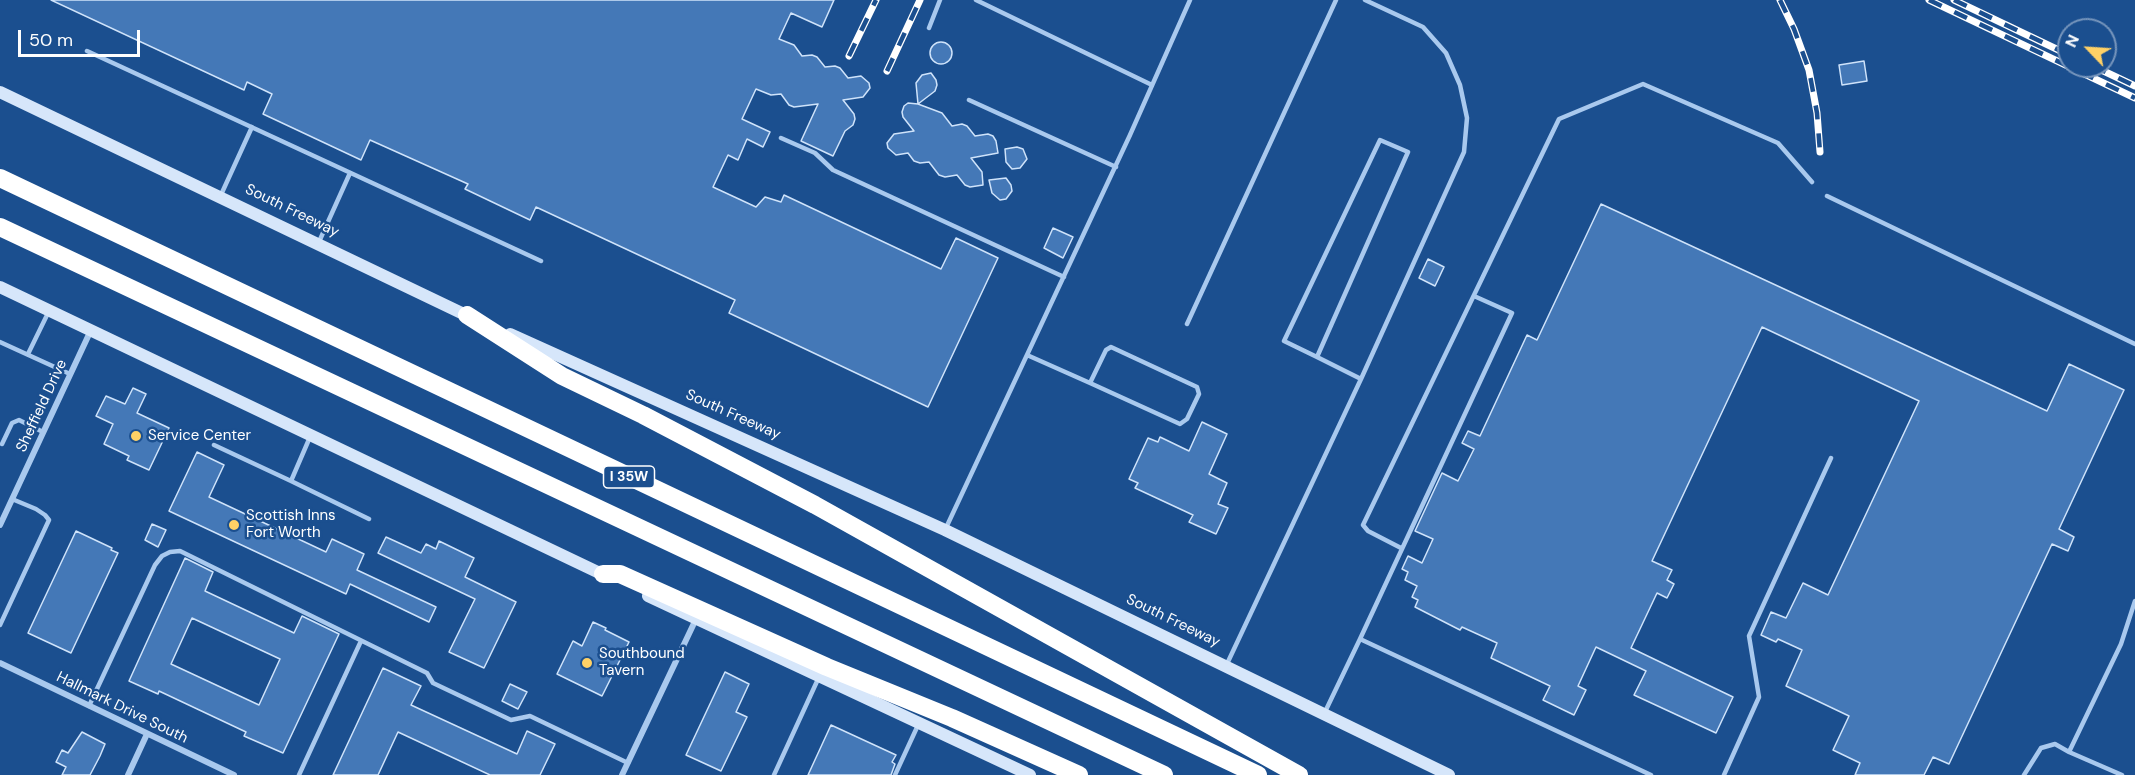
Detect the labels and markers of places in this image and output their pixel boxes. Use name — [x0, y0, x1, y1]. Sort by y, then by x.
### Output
place label: Service Center — [148, 427, 251, 445]
marker: Service Center — [129, 429, 143, 443]
place label: Scottish Inns Fort Worth — [246, 507, 336, 542]
marker: Scottish Inns Fort Worth — [227, 518, 241, 532]
place label: Southbound Tavern — [599, 645, 685, 680]
marker: Southbound Tavern — [580, 656, 594, 670]

